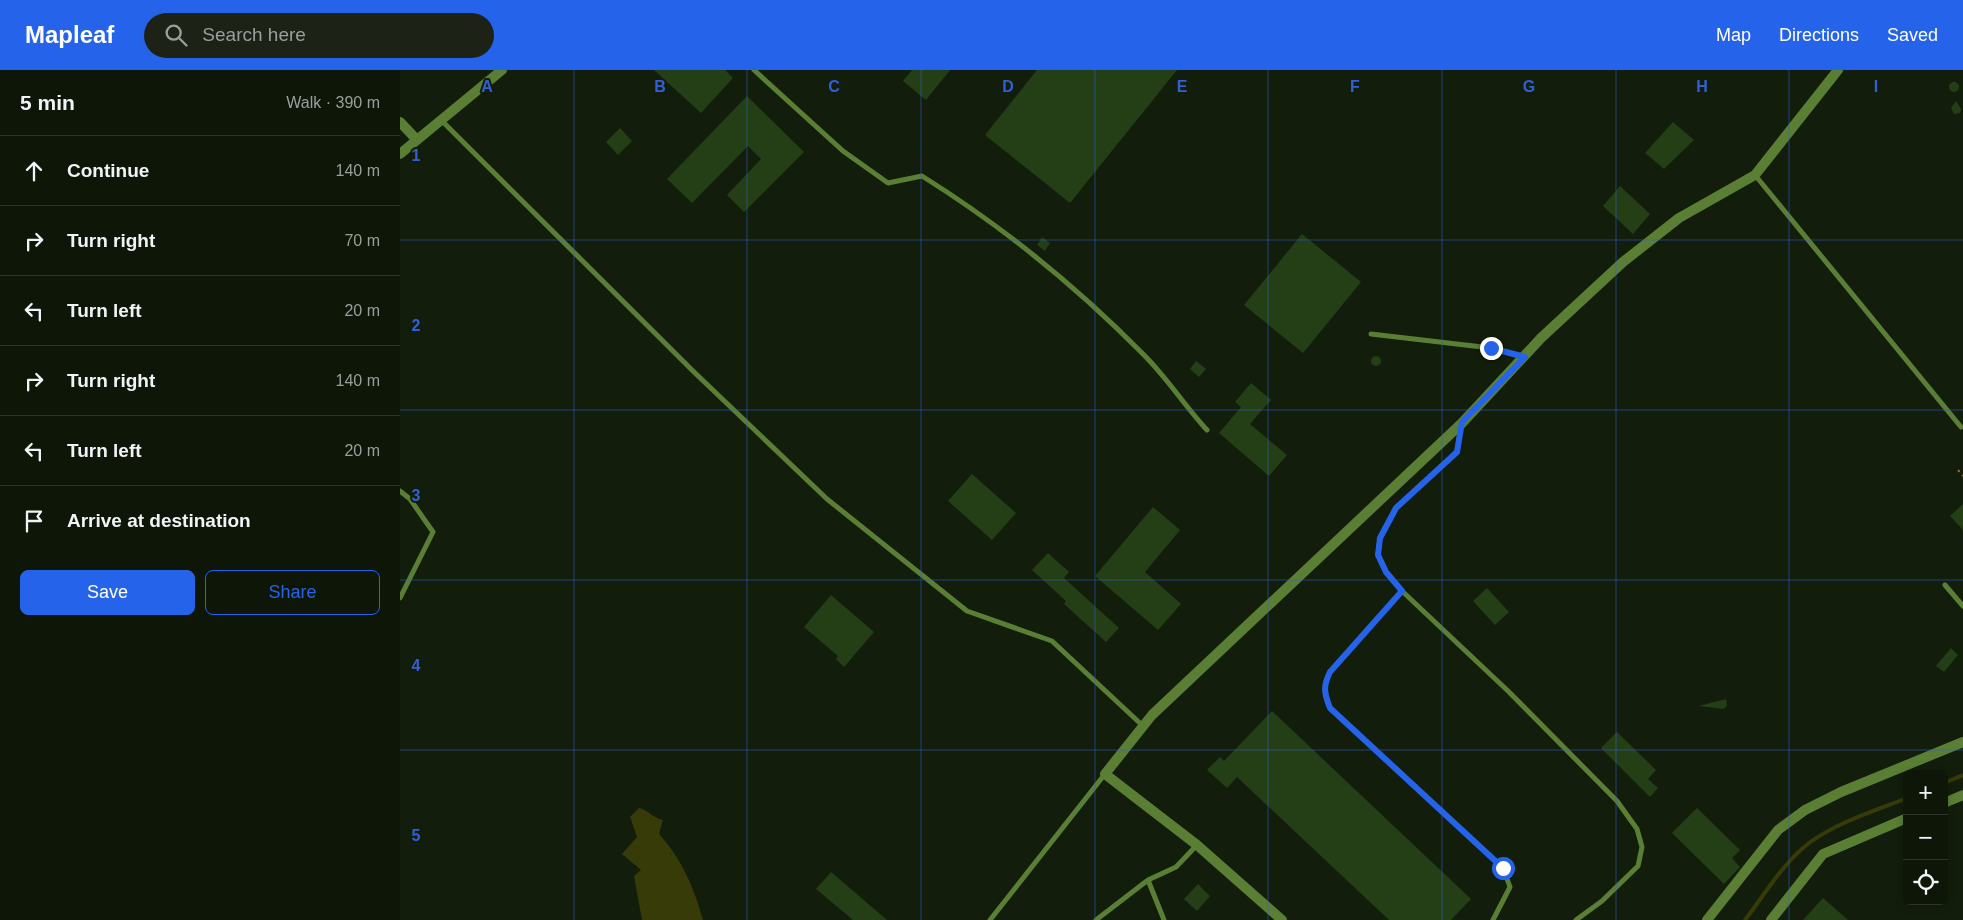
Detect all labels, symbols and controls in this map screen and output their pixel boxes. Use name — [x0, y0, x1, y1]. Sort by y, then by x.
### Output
search box — [144, 13, 494, 58]
text: Mapleaf — [25, 21, 114, 48]
icon: search — [162, 21, 190, 49]
text: Search here — [202, 24, 306, 45]
text: Map — [1716, 25, 1751, 45]
text: Directions — [1779, 25, 1859, 45]
text: Saved — [1887, 25, 1938, 45]
text: A — [481, 78, 493, 95]
text: B — [654, 78, 666, 95]
text: C — [828, 78, 840, 95]
text: D — [1002, 78, 1014, 95]
text: E — [1177, 78, 1188, 95]
text: F — [1350, 78, 1360, 95]
text: G — [1523, 78, 1535, 95]
text: H — [1696, 78, 1708, 95]
text: I — [1874, 78, 1878, 95]
text: 5 min — [20, 91, 75, 114]
text: Walk · 390 m — [286, 94, 380, 111]
text: 1 — [412, 147, 421, 164]
icon: ahead — [20, 157, 48, 185]
text: Continue — [67, 160, 149, 181]
text: 140 m — [336, 162, 380, 179]
icon: right — [20, 227, 48, 255]
text: Turn right — [67, 230, 155, 251]
text: 70 m — [344, 232, 380, 249]
icon: left — [20, 297, 48, 325]
text: Turn left — [67, 300, 142, 321]
text: 20 m — [344, 302, 380, 319]
text: 2 — [412, 317, 421, 334]
route end — [1480, 337, 1503, 360]
icon: right — [20, 367, 48, 395]
text: Turn right — [67, 370, 155, 391]
text: 140 m — [336, 372, 380, 389]
icon: left — [20, 437, 48, 465]
text: Turn left — [67, 440, 142, 461]
text: 20 m — [344, 442, 380, 459]
text: 3 — [412, 487, 421, 504]
icon: arrive — [20, 507, 48, 535]
text: Arrive at destination — [67, 510, 251, 531]
button: Save — [20, 570, 195, 615]
button: Share — [205, 570, 380, 615]
text: 4 — [412, 657, 421, 674]
map controls — [1903, 770, 1948, 905]
button: + — [1903, 770, 1948, 815]
button: − — [1903, 815, 1948, 860]
text: 5 — [412, 827, 421, 844]
route start — [1492, 857, 1515, 880]
button: locate — [1903, 860, 1948, 905]

